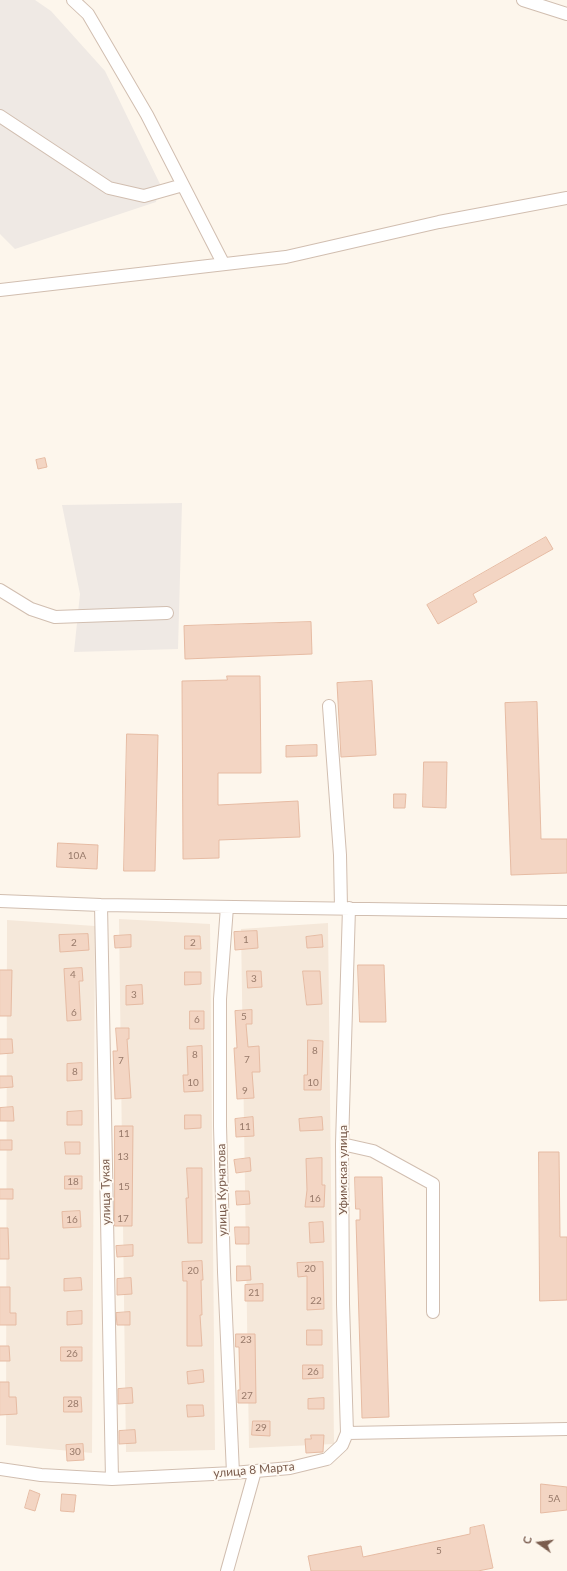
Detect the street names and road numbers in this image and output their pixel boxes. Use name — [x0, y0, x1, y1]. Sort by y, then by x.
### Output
street label: Уфимская улица — [336, 1125, 350, 1215]
street label: улица Курчатова — [214, 1144, 230, 1236]
street label: улица Тукая — [98, 1159, 114, 1225]
street label: улица 8 Марта — [213, 1459, 295, 1481]

